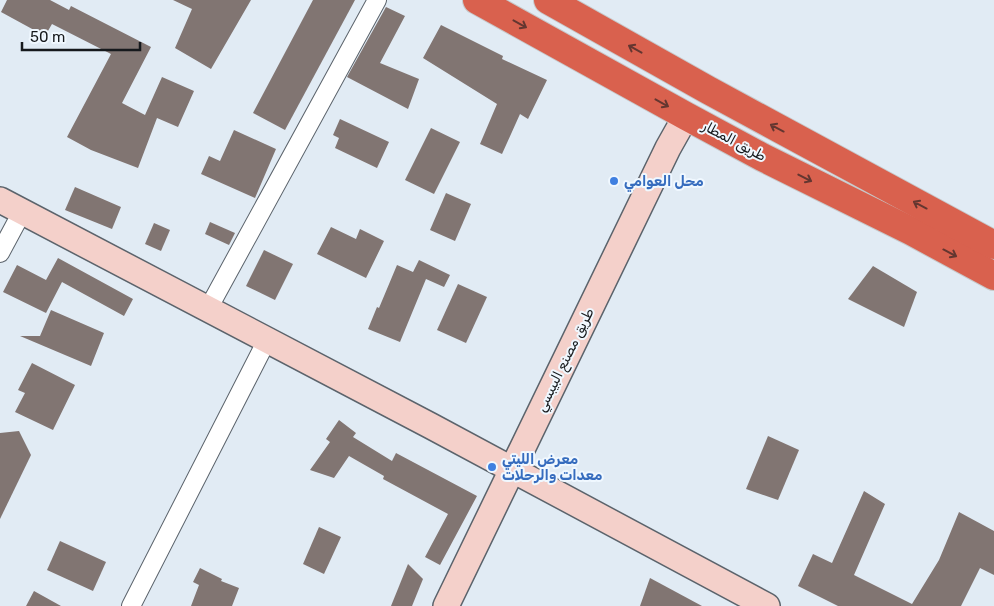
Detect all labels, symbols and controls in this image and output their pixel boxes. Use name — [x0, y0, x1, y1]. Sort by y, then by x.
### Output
one-way arrow — [512, 19, 526, 29]
scale bar — [22, 20, 140, 52]
text: 50 m — [30, 28, 65, 46]
one-way arrow — [628, 44, 643, 54]
one-way arrow — [654, 98, 668, 108]
street label: طريق المطار — [698, 117, 769, 165]
one-way arrow — [771, 122, 785, 132]
place label: محل العوامي — [624, 173, 704, 192]
one-way arrow — [798, 173, 813, 183]
marker: محل العوامي — [608, 175, 620, 187]
one-way arrow — [913, 200, 928, 210]
one-way arrow — [942, 248, 957, 258]
street label: طريق مصنع البيبسي — [532, 305, 599, 416]
place label: معرض الليتي معدات والرحلات — [502, 451, 602, 484]
marker: معرض الليتي معدات والرحلات — [486, 461, 498, 473]

